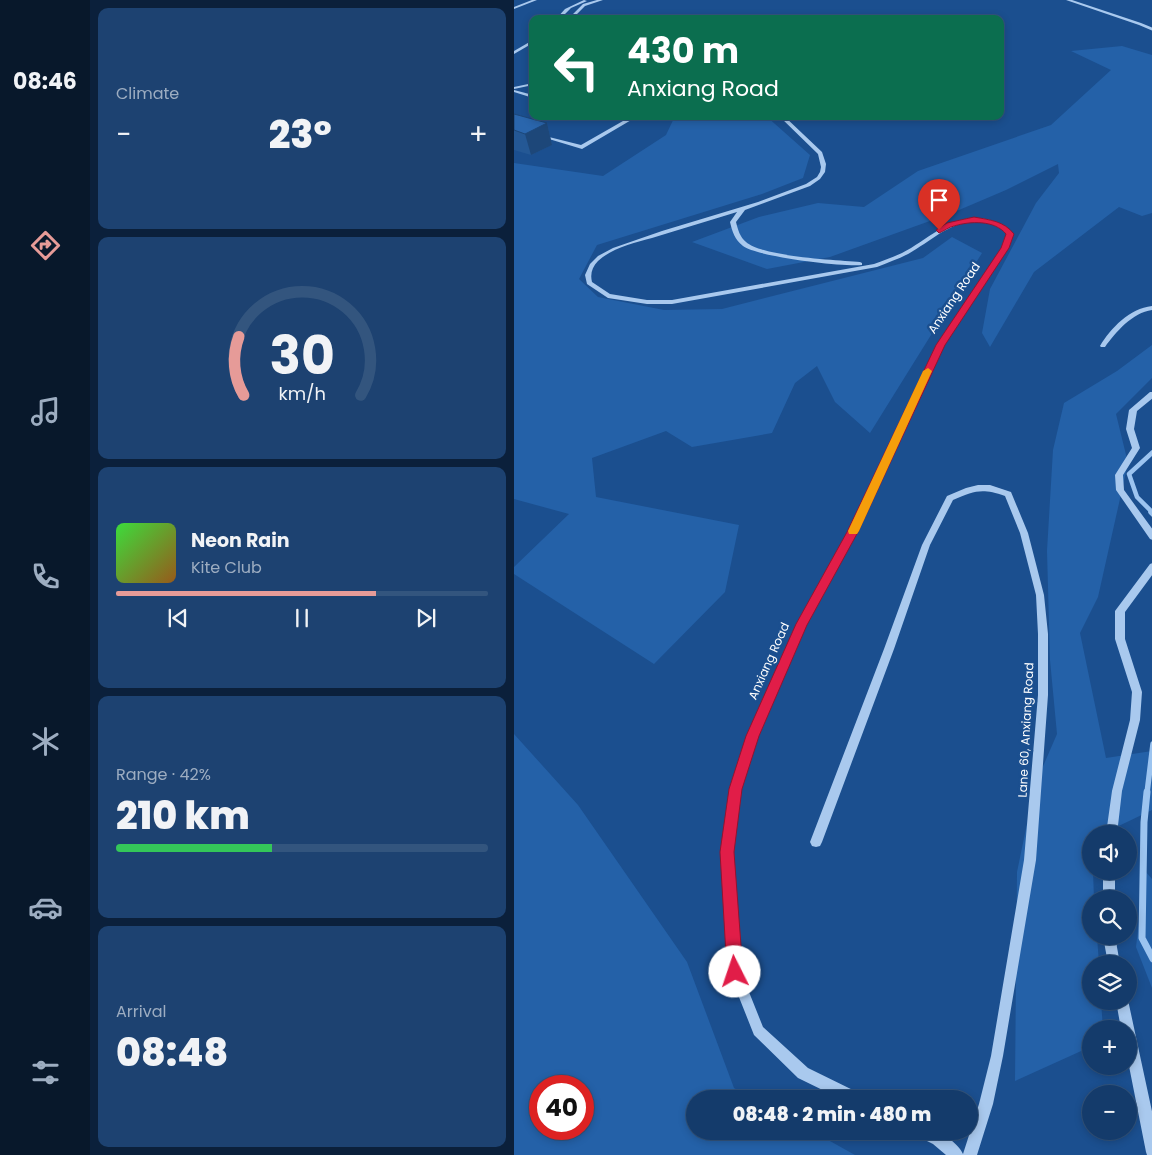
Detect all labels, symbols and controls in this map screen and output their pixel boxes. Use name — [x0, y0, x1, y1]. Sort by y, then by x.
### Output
text: 430 m — [627, 26, 739, 75]
icon: left — [544, 35, 609, 100]
text: 08:46 — [13, 66, 77, 97]
text: Anxiang Road — [627, 73, 779, 104]
text: Climate — [116, 82, 179, 105]
text: 23° — [269, 108, 332, 161]
text: − — [116, 115, 131, 154]
text: + — [469, 115, 488, 154]
pin — [918, 179, 960, 230]
icon: arrive — [925, 186, 953, 214]
icon: directions — [28, 228, 63, 263]
street label: Anxiang Road — [923, 259, 984, 337]
text: 30 — [269, 319, 335, 392]
text: km/h — [278, 381, 326, 406]
icon: music — [28, 394, 63, 429]
text: Neon Rain — [191, 527, 290, 554]
text: Kite Club — [191, 556, 262, 579]
icon: phone — [28, 559, 63, 594]
icon: previous — [164, 604, 192, 632]
icon: pause — [288, 604, 316, 632]
icon: next — [412, 604, 440, 632]
street label: Anxiang Road — [744, 620, 793, 702]
street label: Lane 60, Anxiang Road — [1013, 662, 1038, 798]
icon: climate — [28, 724, 63, 759]
text: Range · 42% — [116, 763, 211, 786]
text: 210 km — [116, 789, 250, 842]
map controls — [1082, 825, 1137, 1140]
button: sound — [1082, 825, 1137, 880]
icon: car — [28, 890, 63, 925]
button: search — [1082, 890, 1137, 945]
position arrow — [708, 945, 760, 997]
button: layers — [1082, 955, 1137, 1010]
text: Arrival — [116, 1000, 166, 1023]
button: + — [1082, 1020, 1137, 1075]
text: 08:48 — [116, 1026, 228, 1079]
icon: filters — [28, 1055, 63, 1090]
speed limit sign: 40 — [529, 1075, 594, 1140]
button: − — [1082, 1085, 1137, 1140]
text: 08:48 · 2 min · 480 m — [733, 1101, 931, 1128]

